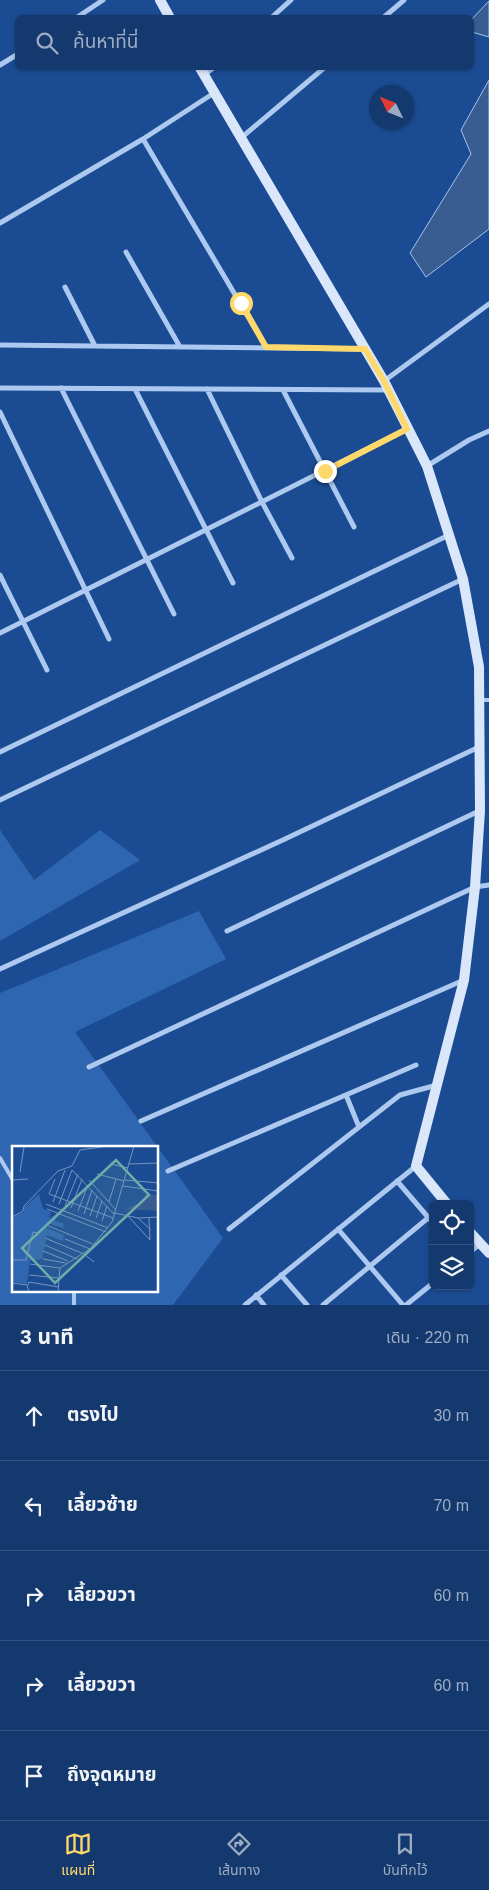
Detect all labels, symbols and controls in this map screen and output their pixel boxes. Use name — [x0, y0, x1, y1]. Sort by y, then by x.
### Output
search box — [15, 15, 474, 70]
icon: search — [33, 29, 61, 57]
text: ค้นหาที่นี่ — [73, 31, 138, 52]
north arrow — [369, 85, 414, 130]
route start — [230, 292, 253, 315]
route end — [314, 460, 337, 483]
inset map — [12, 1146, 159, 1292]
map controls — [429, 1200, 474, 1290]
button: locate — [429, 1200, 474, 1245]
button: layers — [429, 1245, 474, 1290]
text: 3 นาที — [20, 1325, 74, 1348]
text: เดิน · 220 m — [386, 1329, 469, 1346]
icon: ahead — [20, 1402, 48, 1430]
text: ตรงไป — [67, 1404, 119, 1425]
text: 30 m — [433, 1407, 469, 1424]
icon: left — [20, 1492, 48, 1520]
text: เลี้ยวซ้าย — [67, 1494, 138, 1515]
text: 70 m — [433, 1497, 469, 1514]
icon: right — [20, 1582, 48, 1610]
text: เลี้ยวขวา — [67, 1584, 136, 1605]
text: 60 m — [433, 1587, 469, 1604]
icon: right — [20, 1672, 48, 1700]
text: เลี้ยวขวา — [67, 1674, 136, 1695]
text: 60 m — [433, 1677, 469, 1694]
icon: arrive — [20, 1762, 48, 1790]
text: ถึงจุดหมาย — [67, 1764, 157, 1785]
tab: แผนที่ — [61, 1830, 95, 1881]
tab: เส้นทาง — [218, 1830, 260, 1881]
tab: บันทึกไว้ — [383, 1830, 428, 1881]

